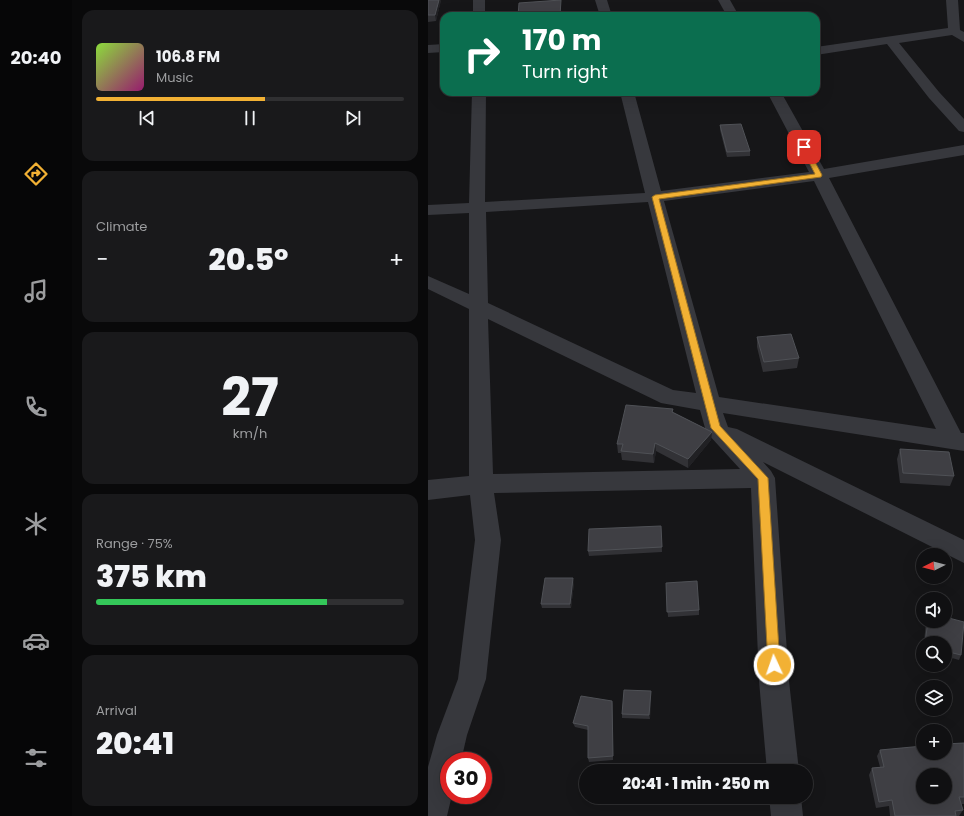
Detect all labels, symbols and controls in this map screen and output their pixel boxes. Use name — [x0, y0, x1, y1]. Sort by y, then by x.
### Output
text: 170 m — [522, 21, 601, 60]
icon: right — [456, 28, 508, 80]
text: 20:40 — [10, 45, 62, 70]
text: 106.8 FM — [156, 46, 220, 67]
text: Turn right — [522, 59, 608, 84]
text: Music — [156, 68, 193, 87]
icon: previous — [136, 107, 158, 129]
icon: pause — [239, 107, 261, 129]
icon: next — [342, 107, 364, 129]
pin — [787, 130, 821, 164]
icon: arrive — [793, 136, 815, 158]
icon: directions — [22, 160, 50, 188]
text: Climate — [96, 217, 147, 236]
text: 20.5° — [209, 238, 288, 281]
text: − — [96, 244, 108, 275]
text: + — [389, 244, 404, 275]
icon: music — [22, 277, 50, 305]
text: 27 — [221, 361, 279, 434]
icon: phone — [22, 393, 50, 421]
text: km/h — [233, 424, 267, 443]
icon: climate — [22, 510, 50, 538]
text: Range · 75% — [96, 534, 173, 553]
north arrow — [916, 548, 952, 584]
map controls — [916, 548, 952, 804]
text: 375 km — [96, 555, 207, 598]
button: sound — [916, 592, 952, 628]
icon: car — [22, 627, 50, 655]
button: search — [916, 636, 952, 672]
position arrow — [753, 644, 795, 686]
button: layers — [916, 680, 952, 716]
text: Arrival — [96, 701, 137, 720]
text: 20:41 — [96, 722, 174, 765]
button: + — [916, 724, 952, 760]
icon: filters — [22, 744, 50, 772]
speed limit sign: 30 — [440, 752, 492, 804]
button: − — [916, 768, 952, 804]
text: 20:41 · 1 min · 250 m — [623, 773, 769, 794]

